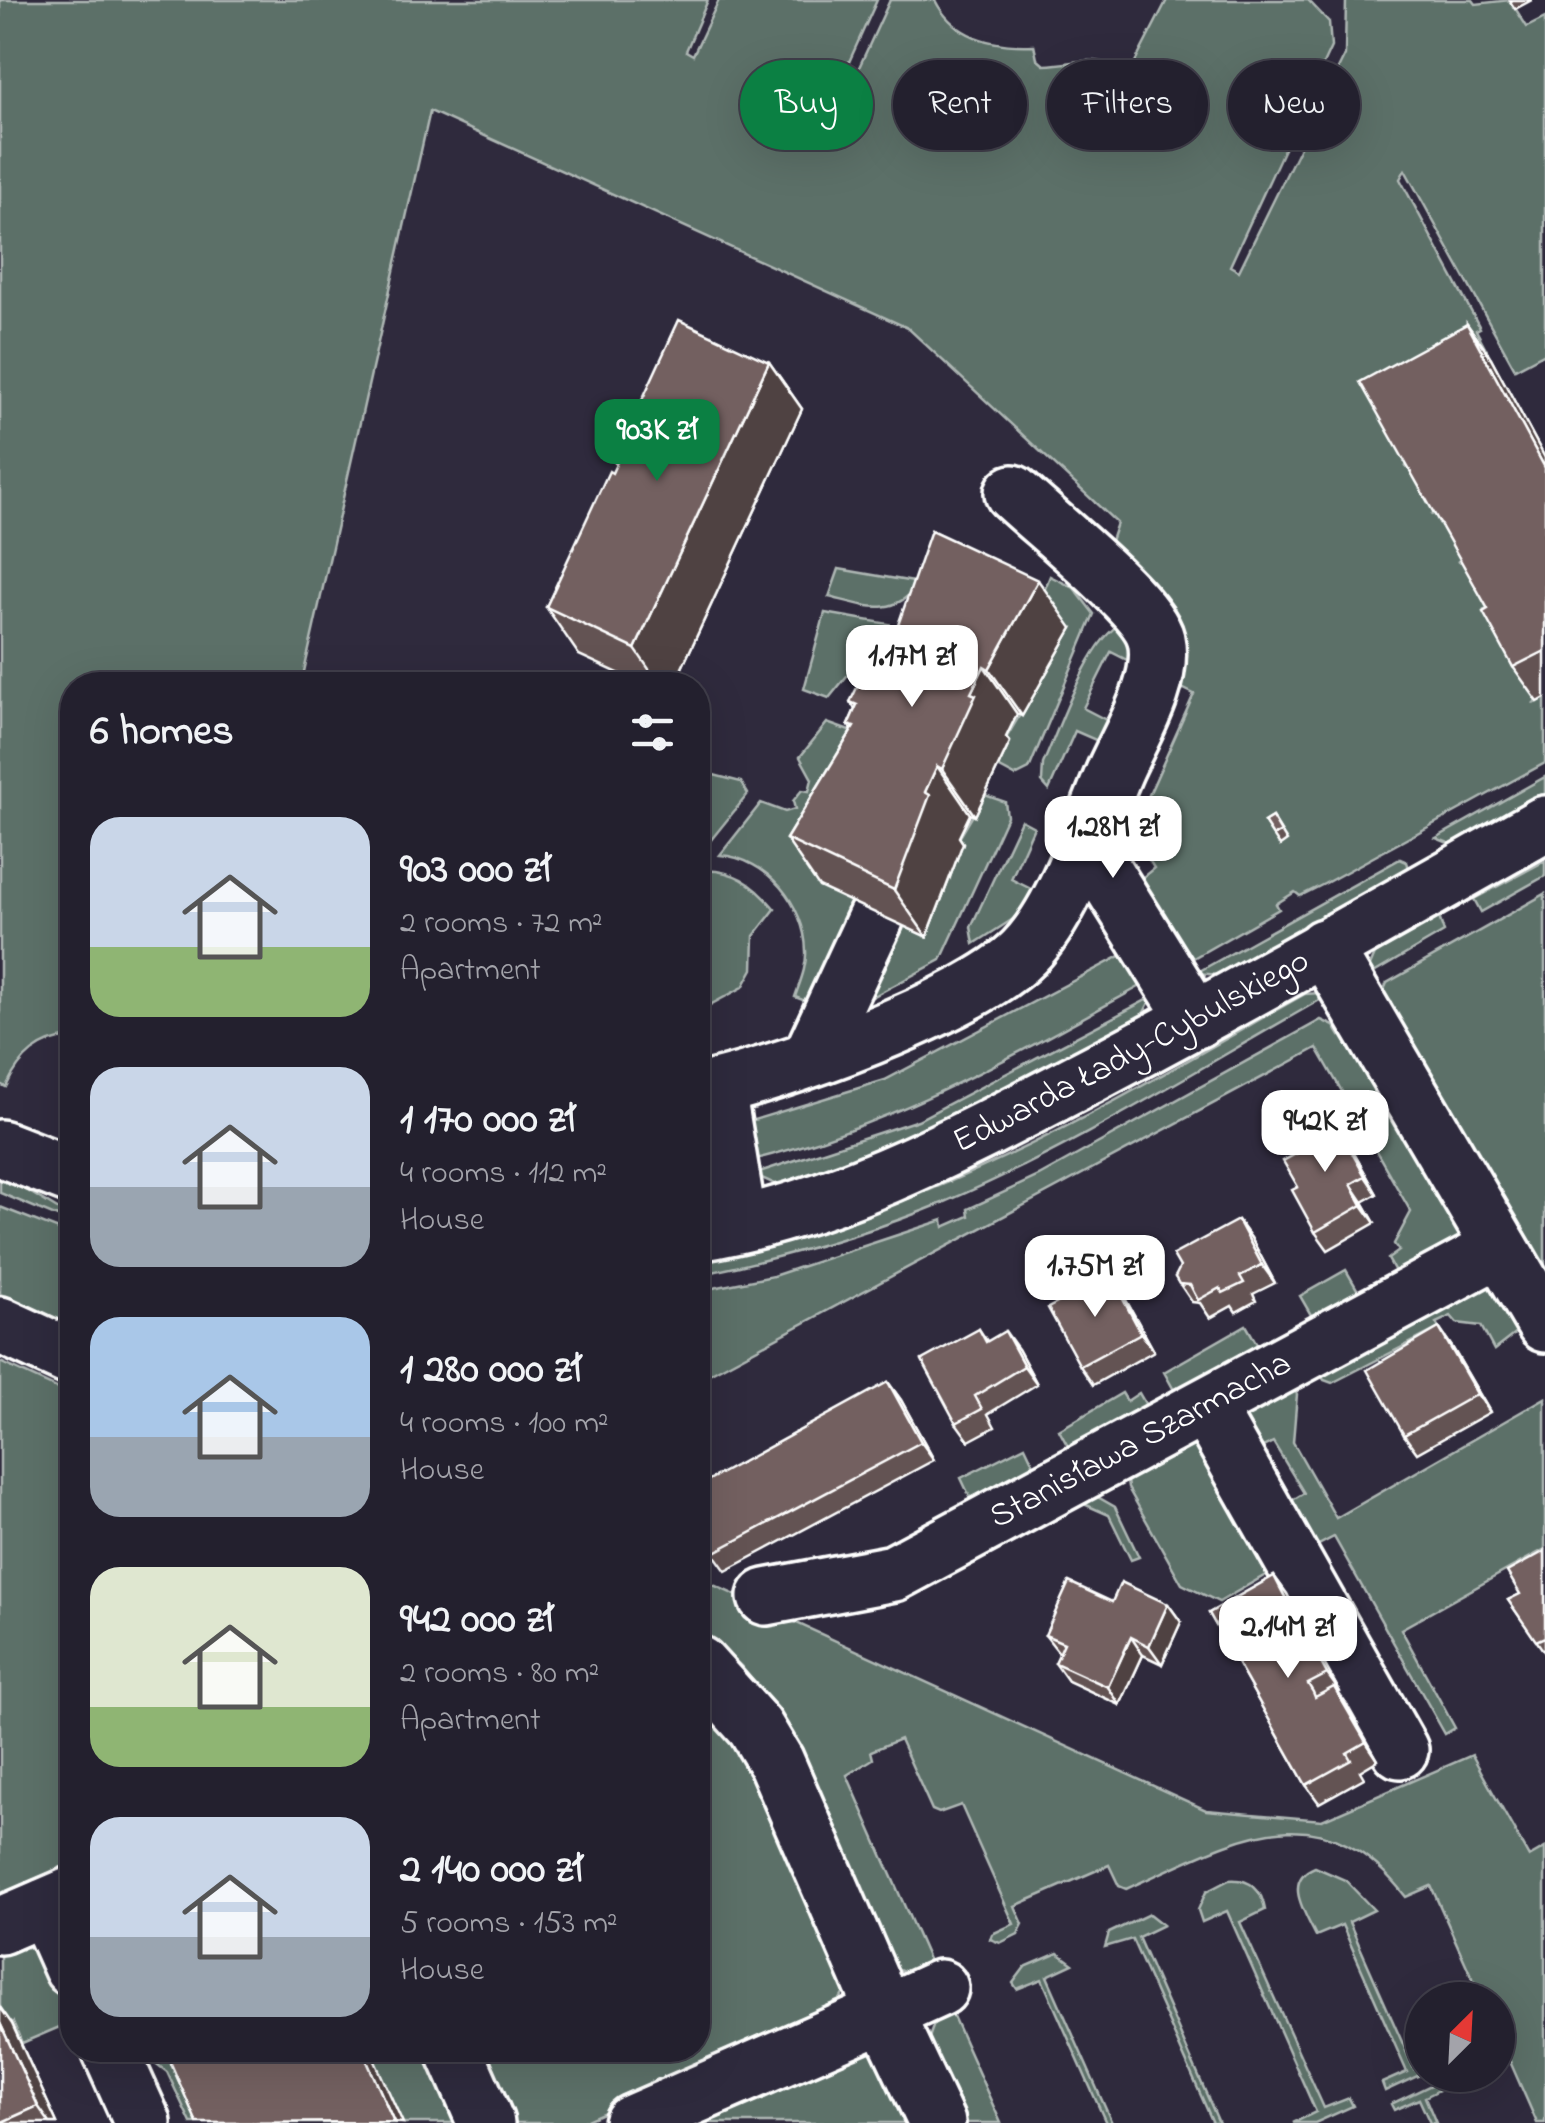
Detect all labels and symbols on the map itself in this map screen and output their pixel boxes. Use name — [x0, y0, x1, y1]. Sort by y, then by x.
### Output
pin: 903K zł — [565, 399, 749, 484]
pin: 1.17M zł — [809, 625, 1015, 710]
pin: 1.28M zł — [1010, 796, 1216, 881]
street label: Edwarda Łady-Cybulskiego — [944, 936, 1319, 1167]
pin: 942K zł — [1233, 1090, 1417, 1175]
pin: 1.75M zł — [992, 1235, 1198, 1320]
street label: Stanisława Szarmacha — [980, 1339, 1301, 1543]
pin: 2.14M zł — [1185, 1596, 1391, 1681]
north arrow — [1405, 1982, 1515, 2092]

